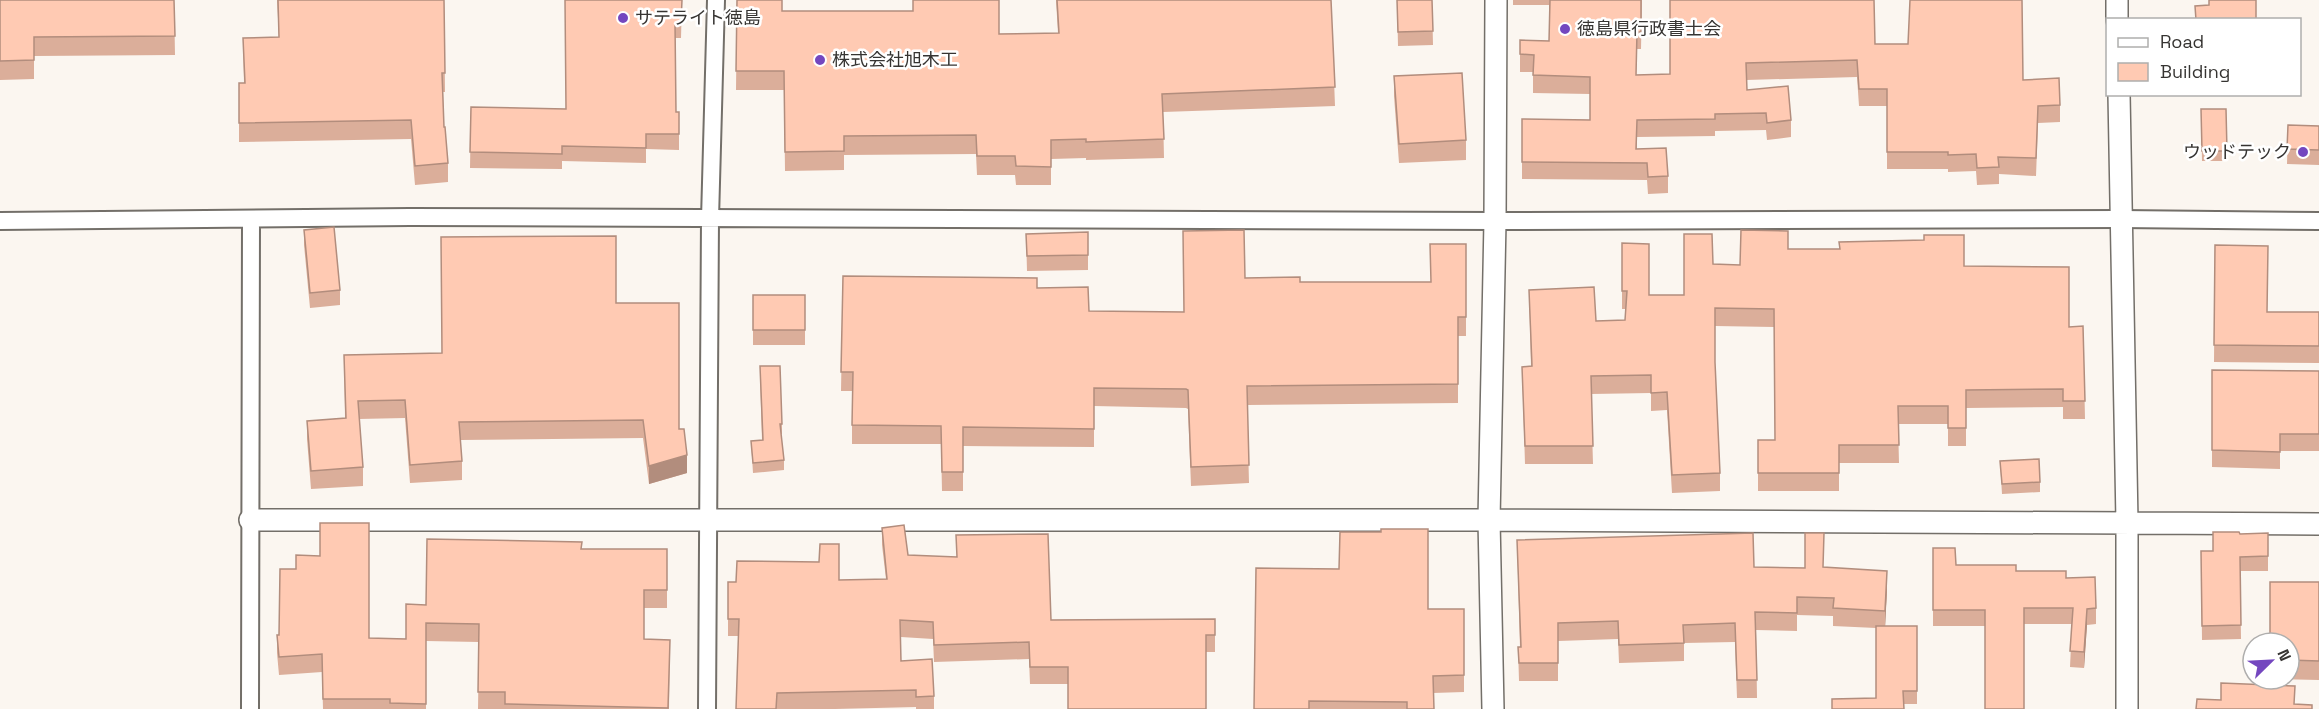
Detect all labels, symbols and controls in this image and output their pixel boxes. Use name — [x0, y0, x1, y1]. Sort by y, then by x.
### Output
place label: サテライト徳島 — [635, 6, 761, 29]
marker: サテライト徳島 — [616, 11, 630, 25]
place label: 徳島県行政書士会 — [1577, 17, 1721, 40]
legend — [2106, 18, 2301, 96]
marker: 徳島県行政書士会 — [1558, 22, 1572, 36]
text: Road — [2160, 30, 2204, 53]
place label: 株式会社旭木工 — [832, 48, 958, 71]
marker: 株式会社旭木工 — [813, 53, 827, 67]
text: Building — [2160, 60, 2230, 83]
place label: ウッドテック — [2183, 140, 2291, 163]
marker: ウッドテック — [2296, 145, 2310, 159]
north arrow — [2241, 631, 2301, 691]
text: N — [2272, 646, 2296, 664]

